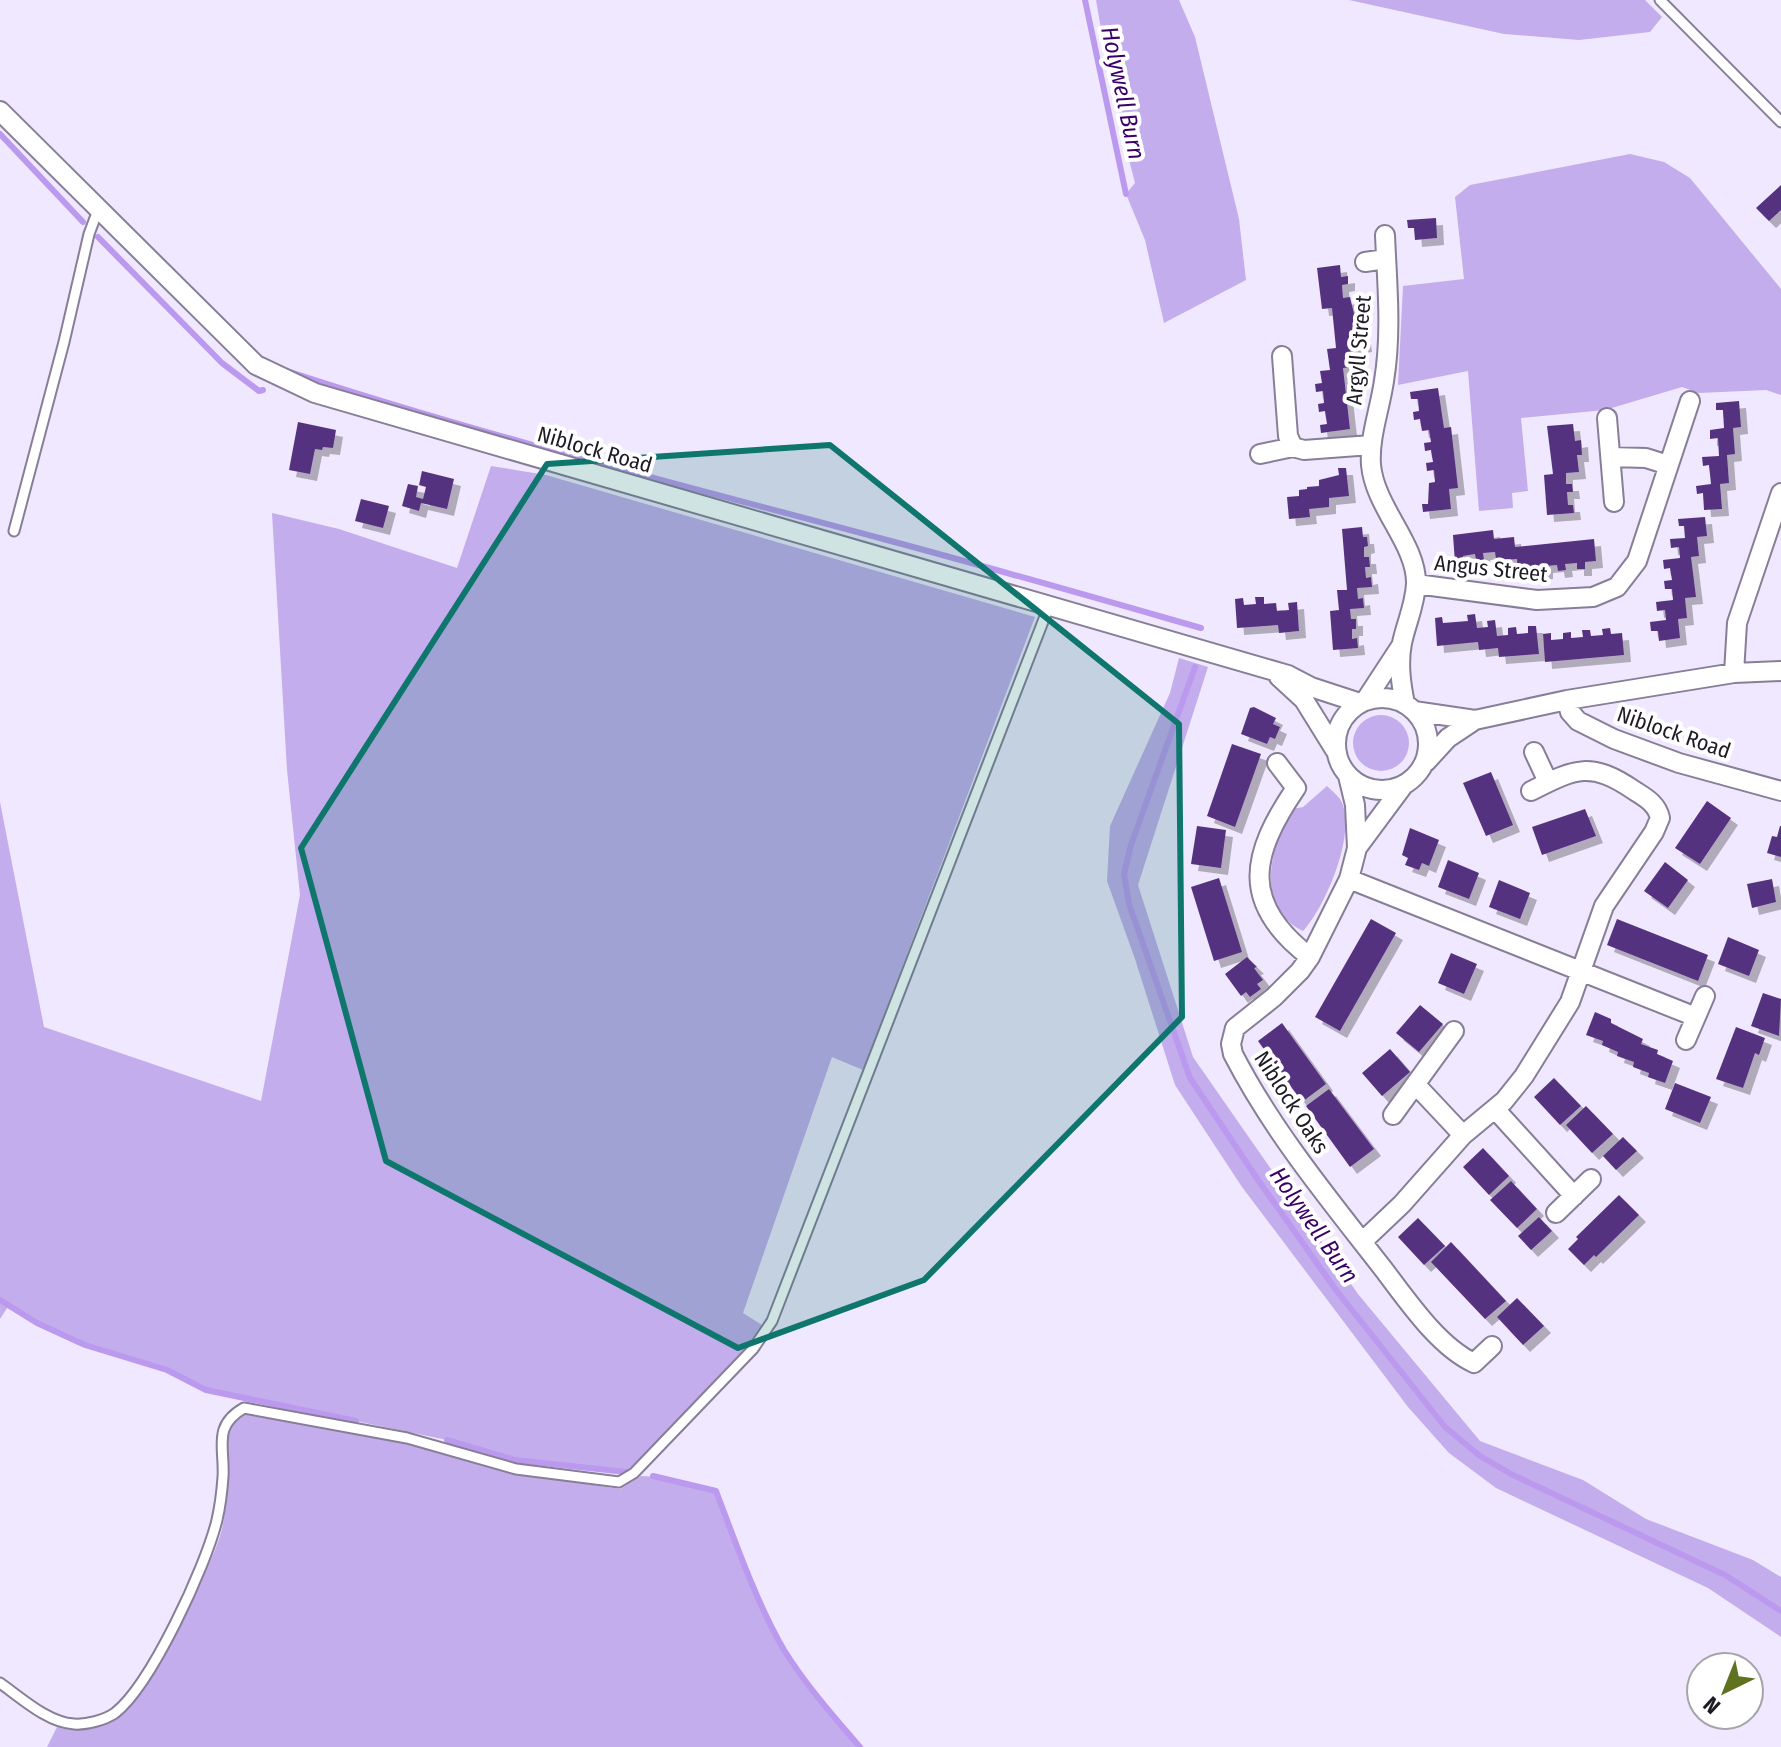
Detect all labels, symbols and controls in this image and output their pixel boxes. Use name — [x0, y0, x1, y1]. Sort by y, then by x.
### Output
water label: Holywell Burn — [1095, 24, 1151, 162]
street label: Argyll Street — [1340, 293, 1377, 406]
street label: Niblock Road — [534, 420, 655, 479]
street label: Angus Street — [1433, 549, 1550, 588]
street label: Niblock Road — [1614, 700, 1734, 764]
street label: Niblock Oaks — [1248, 1046, 1335, 1159]
water label: Holywell Burn — [1264, 1162, 1364, 1288]
north arrow — [1685, 1651, 1765, 1731]
text: N — [1698, 1691, 1726, 1720]

